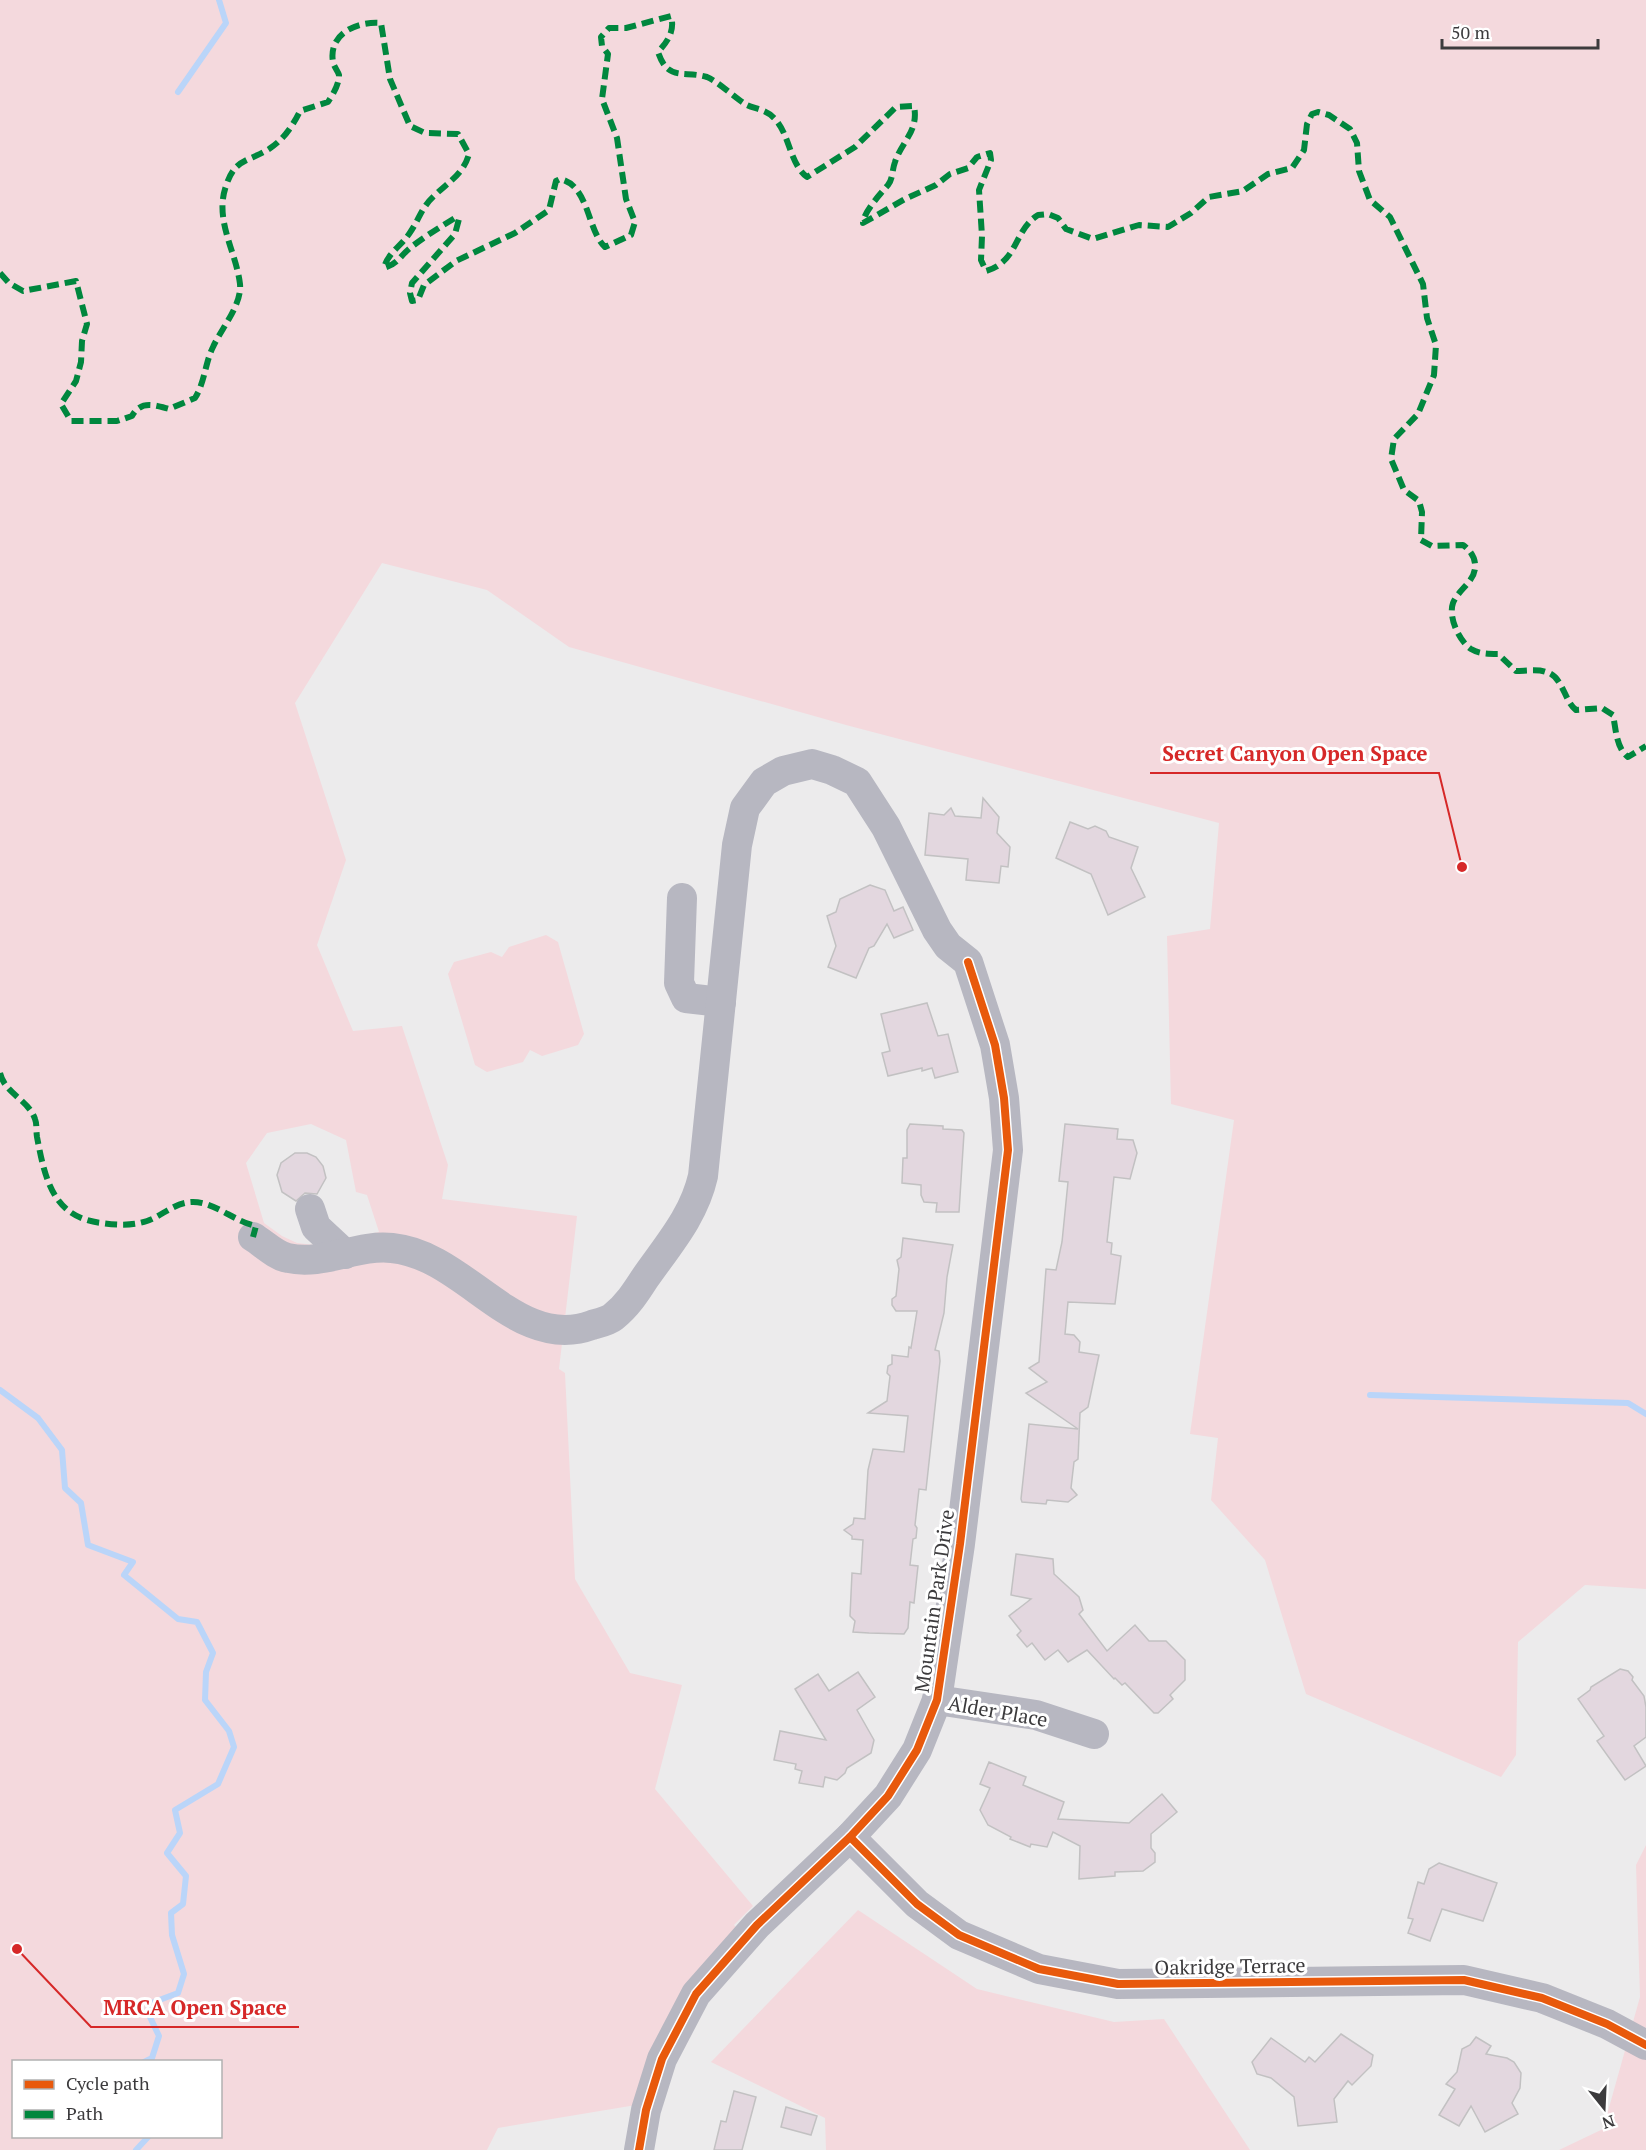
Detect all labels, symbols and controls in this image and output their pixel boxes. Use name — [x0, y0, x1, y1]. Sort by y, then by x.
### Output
scale bar — [1442, 12, 1598, 50]
text: 50 m — [1451, 20, 1491, 44]
callout: Secret Canyon Open Space — [1150, 734, 1439, 773]
text: Secret Canyon Open Space — [1162, 739, 1428, 767]
street label: Mountain Park Drive — [908, 1508, 960, 1694]
street label: Alder Place — [946, 1689, 1050, 1733]
street label: Oakridge Terrace — [1154, 1951, 1306, 1981]
callout: MRCA Open Space — [91, 1988, 299, 2027]
text: MRCA Open Space — [103, 1993, 287, 2021]
legend — [12, 2060, 222, 2138]
text: Cycle path — [66, 2071, 150, 2095]
north arrow — [1574, 2078, 1634, 2138]
text: Path — [66, 2101, 103, 2125]
text: N — [1599, 2110, 1618, 2135]

